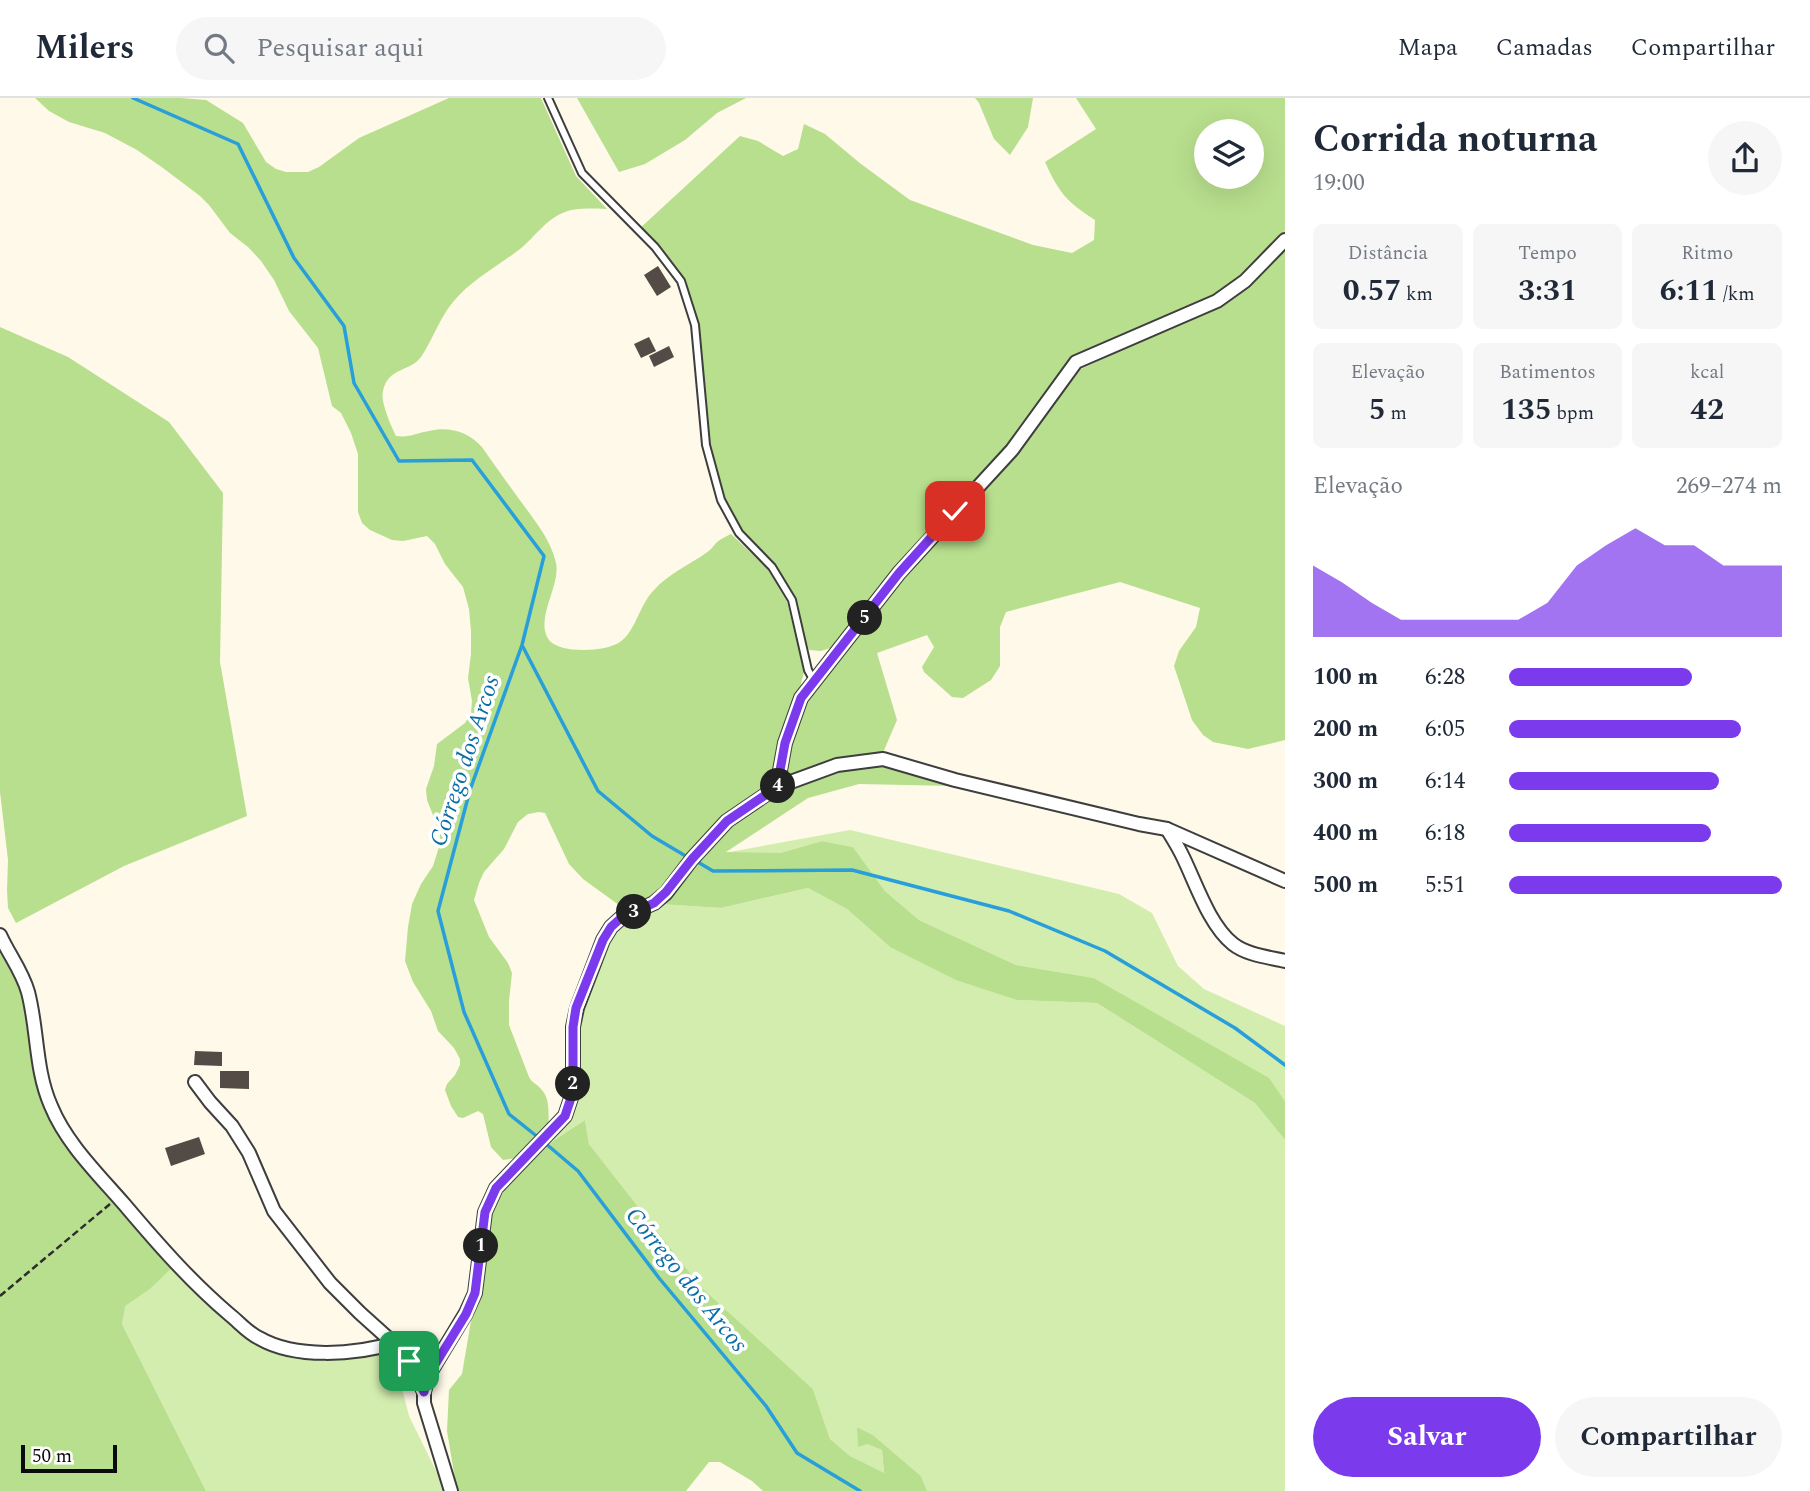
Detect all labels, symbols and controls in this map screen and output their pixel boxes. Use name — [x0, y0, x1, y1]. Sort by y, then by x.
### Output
search box — [176, 17, 666, 80]
text: Milers — [35, 23, 134, 73]
text: Pesquisar aqui — [256, 28, 424, 68]
icon: search — [200, 29, 238, 67]
text: Mapa — [1398, 30, 1458, 66]
text: Camadas — [1496, 30, 1593, 66]
text: Compartilhar — [1631, 30, 1775, 66]
text: Corrida noturna — [1313, 111, 1597, 169]
map controls — [1194, 119, 1264, 189]
button: layers — [1194, 119, 1264, 189]
button: share — [1708, 121, 1782, 195]
text: 19:00 — [1313, 166, 1365, 201]
text: Distância — [1348, 239, 1428, 268]
text: Tempo — [1518, 239, 1577, 268]
text: Ritmo — [1681, 239, 1733, 268]
text: 0.57 — [1343, 268, 1401, 314]
text: 3:31 — [1518, 268, 1577, 314]
text: 6:11 — [1660, 268, 1718, 314]
text: km — [1401, 280, 1433, 309]
text: /km — [1718, 280, 1755, 309]
text: Elevação — [1351, 358, 1425, 387]
text: Batimentos — [1499, 358, 1596, 387]
text: kcal — [1690, 358, 1724, 387]
text: 5 — [1369, 387, 1386, 433]
text: 135 — [1501, 387, 1551, 433]
text: 42 — [1690, 387, 1724, 433]
text: m — [1386, 399, 1407, 428]
text: bpm — [1551, 399, 1594, 428]
text: Elevação — [1313, 469, 1403, 504]
text: 269–274 m — [1676, 469, 1782, 504]
pin — [925, 481, 985, 541]
icon: check — [936, 492, 974, 530]
pin: 5 — [848, 601, 882, 636]
text: 5 — [859, 603, 870, 632]
text: 100 m — [1313, 660, 1378, 695]
text: 6:28 — [1425, 660, 1465, 695]
water label: Córrego dos Arcos — [420, 670, 510, 851]
text: 200 m — [1313, 712, 1378, 747]
text: 6:05 — [1425, 712, 1465, 747]
text: 300 m — [1313, 764, 1378, 799]
text: 6:14 — [1425, 764, 1465, 799]
pin: 4 — [760, 768, 796, 804]
text: 4 — [772, 771, 783, 800]
text: 400 m — [1313, 816, 1378, 851]
text: 6:18 — [1425, 816, 1465, 851]
text: 500 m — [1313, 868, 1378, 903]
text: 5:51 — [1425, 868, 1465, 903]
pin: 3 — [616, 894, 652, 930]
text: 3 — [628, 897, 639, 926]
pin: 2 — [556, 1066, 590, 1102]
text: 2 — [567, 1069, 578, 1098]
water label: Córrego dos Arcos — [616, 1200, 756, 1361]
pin: 1 — [463, 1228, 498, 1264]
text: 1 — [475, 1231, 486, 1260]
pin — [379, 1331, 439, 1391]
icon: arrive — [390, 1342, 428, 1380]
button: Salvar — [1313, 1397, 1541, 1477]
button: Compartilhar — [1555, 1397, 1782, 1477]
scale bar — [21, 1442, 117, 1474]
text: 50 m — [32, 1442, 72, 1471]

